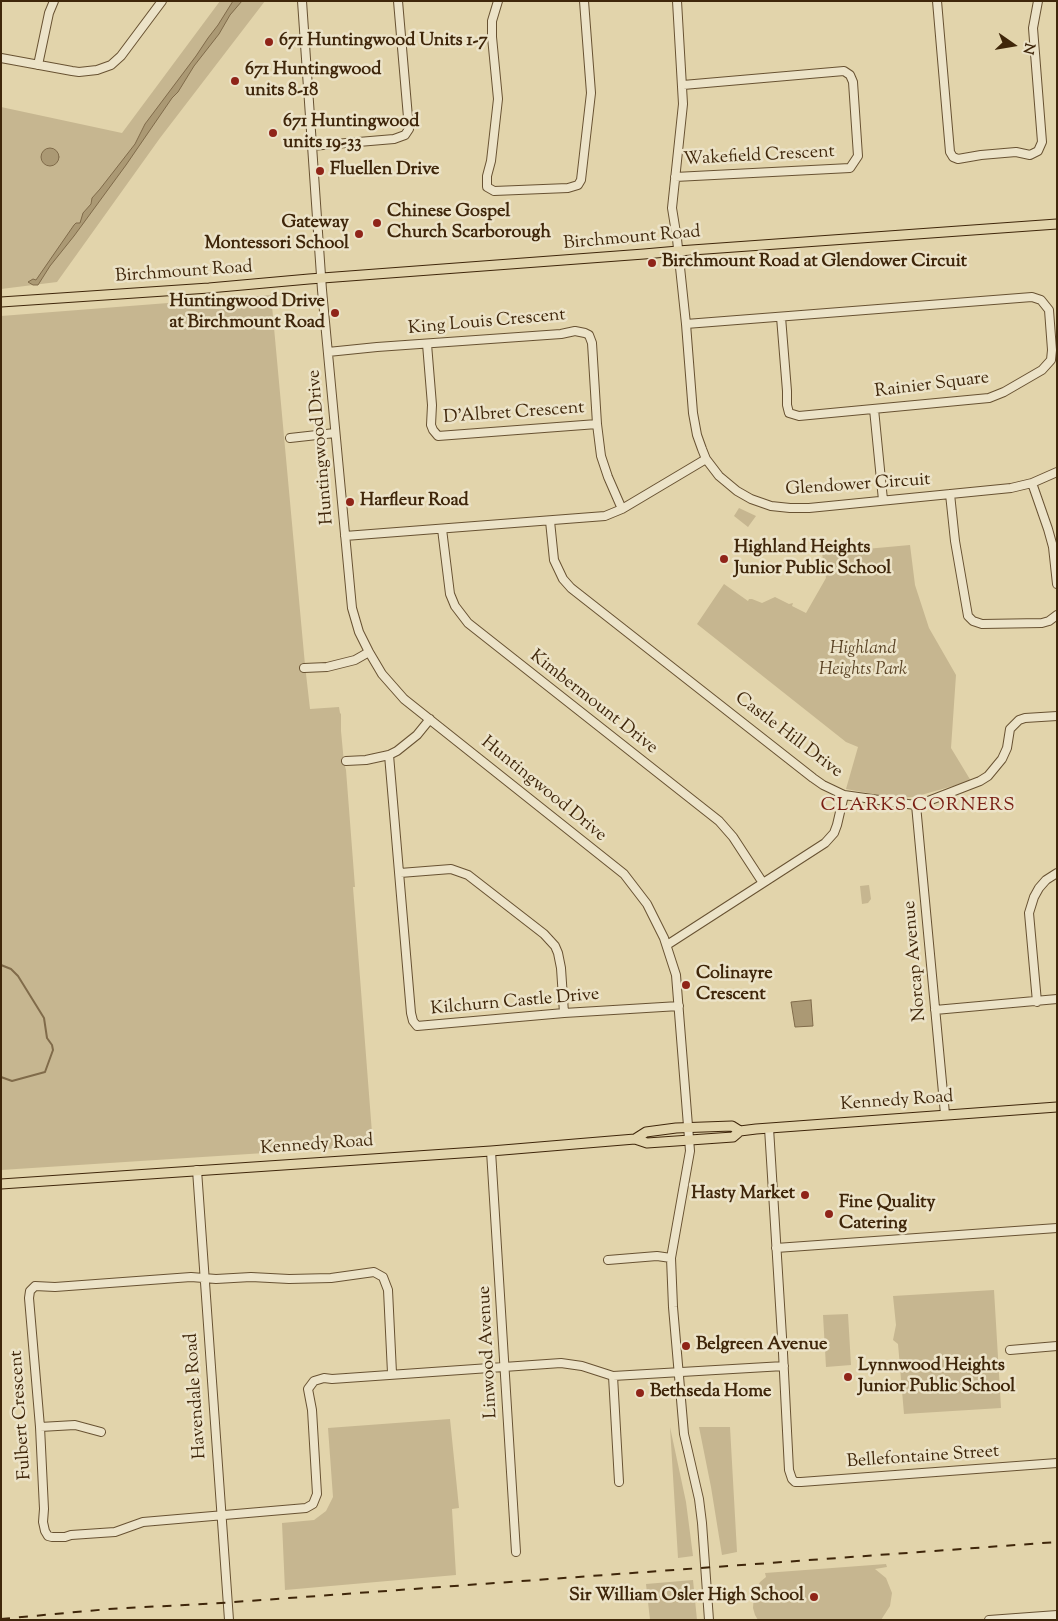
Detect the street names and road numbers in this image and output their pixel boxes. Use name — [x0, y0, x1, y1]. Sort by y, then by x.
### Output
street label: Wakefield Crescent — [683, 142, 835, 172]
street label: Birchmount Road — [563, 222, 701, 256]
street label: Birchmount Road — [115, 257, 253, 289]
street label: King Louis Crescent — [407, 305, 567, 341]
street label: Rainier Square — [874, 368, 990, 404]
street label: Huntingwood Drive — [304, 369, 340, 525]
street label: D'Albret Crescent — [443, 398, 585, 430]
street label: Glendower Circuit — [785, 470, 931, 502]
street label: Kimbermount Drive — [525, 646, 661, 760]
street label: Castle Hill Drive — [730, 688, 846, 784]
street label: Huntingwood Drive — [476, 733, 610, 847]
street label: Norcap Avenue — [900, 900, 932, 1022]
street label: Kilchurn Castle Drive — [430, 985, 600, 1021]
street label: Kennedy Road — [840, 1087, 954, 1117]
street label: Kennedy Road — [260, 1131, 374, 1161]
street label: Linwood Avenue — [475, 1285, 503, 1419]
street label: Havendale Road — [182, 1332, 212, 1460]
street label: Fulbert Crescent — [7, 1350, 37, 1480]
street label: Bellefontaine Street — [846, 1442, 1000, 1474]

